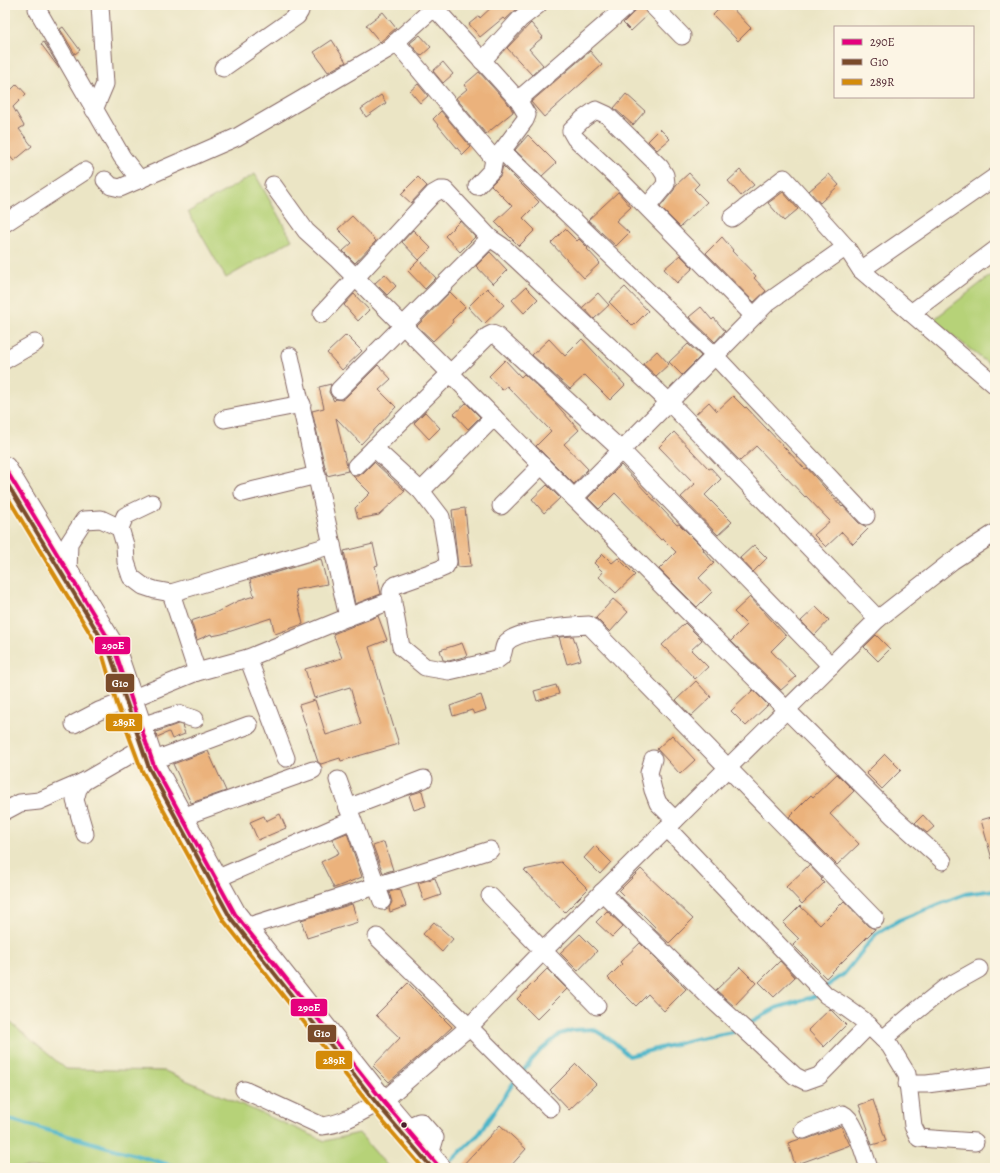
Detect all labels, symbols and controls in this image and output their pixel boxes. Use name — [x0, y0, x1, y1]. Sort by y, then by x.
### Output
legend — [834, 26, 974, 98]
text: 290E — [870, 34, 895, 50]
text: G10 — [870, 54, 889, 70]
text: 289R — [870, 74, 895, 90]
line badge: 290E — [94, 636, 131, 655]
text: 290E — [102, 638, 125, 653]
line badge: G10 — [105, 673, 135, 693]
text: G10 — [112, 676, 129, 691]
line badge: 289R — [105, 713, 143, 732]
text: 289R — [113, 715, 136, 730]
line badge: 290E — [290, 998, 328, 1017]
text: 290E — [298, 1000, 321, 1015]
line badge: G10 — [307, 1024, 337, 1043]
text: G10 — [314, 1026, 331, 1041]
line badge: 289R — [315, 1050, 353, 1070]
text: 289R — [323, 1053, 346, 1068]
unlabelled marker — [399, 1120, 409, 1130]

